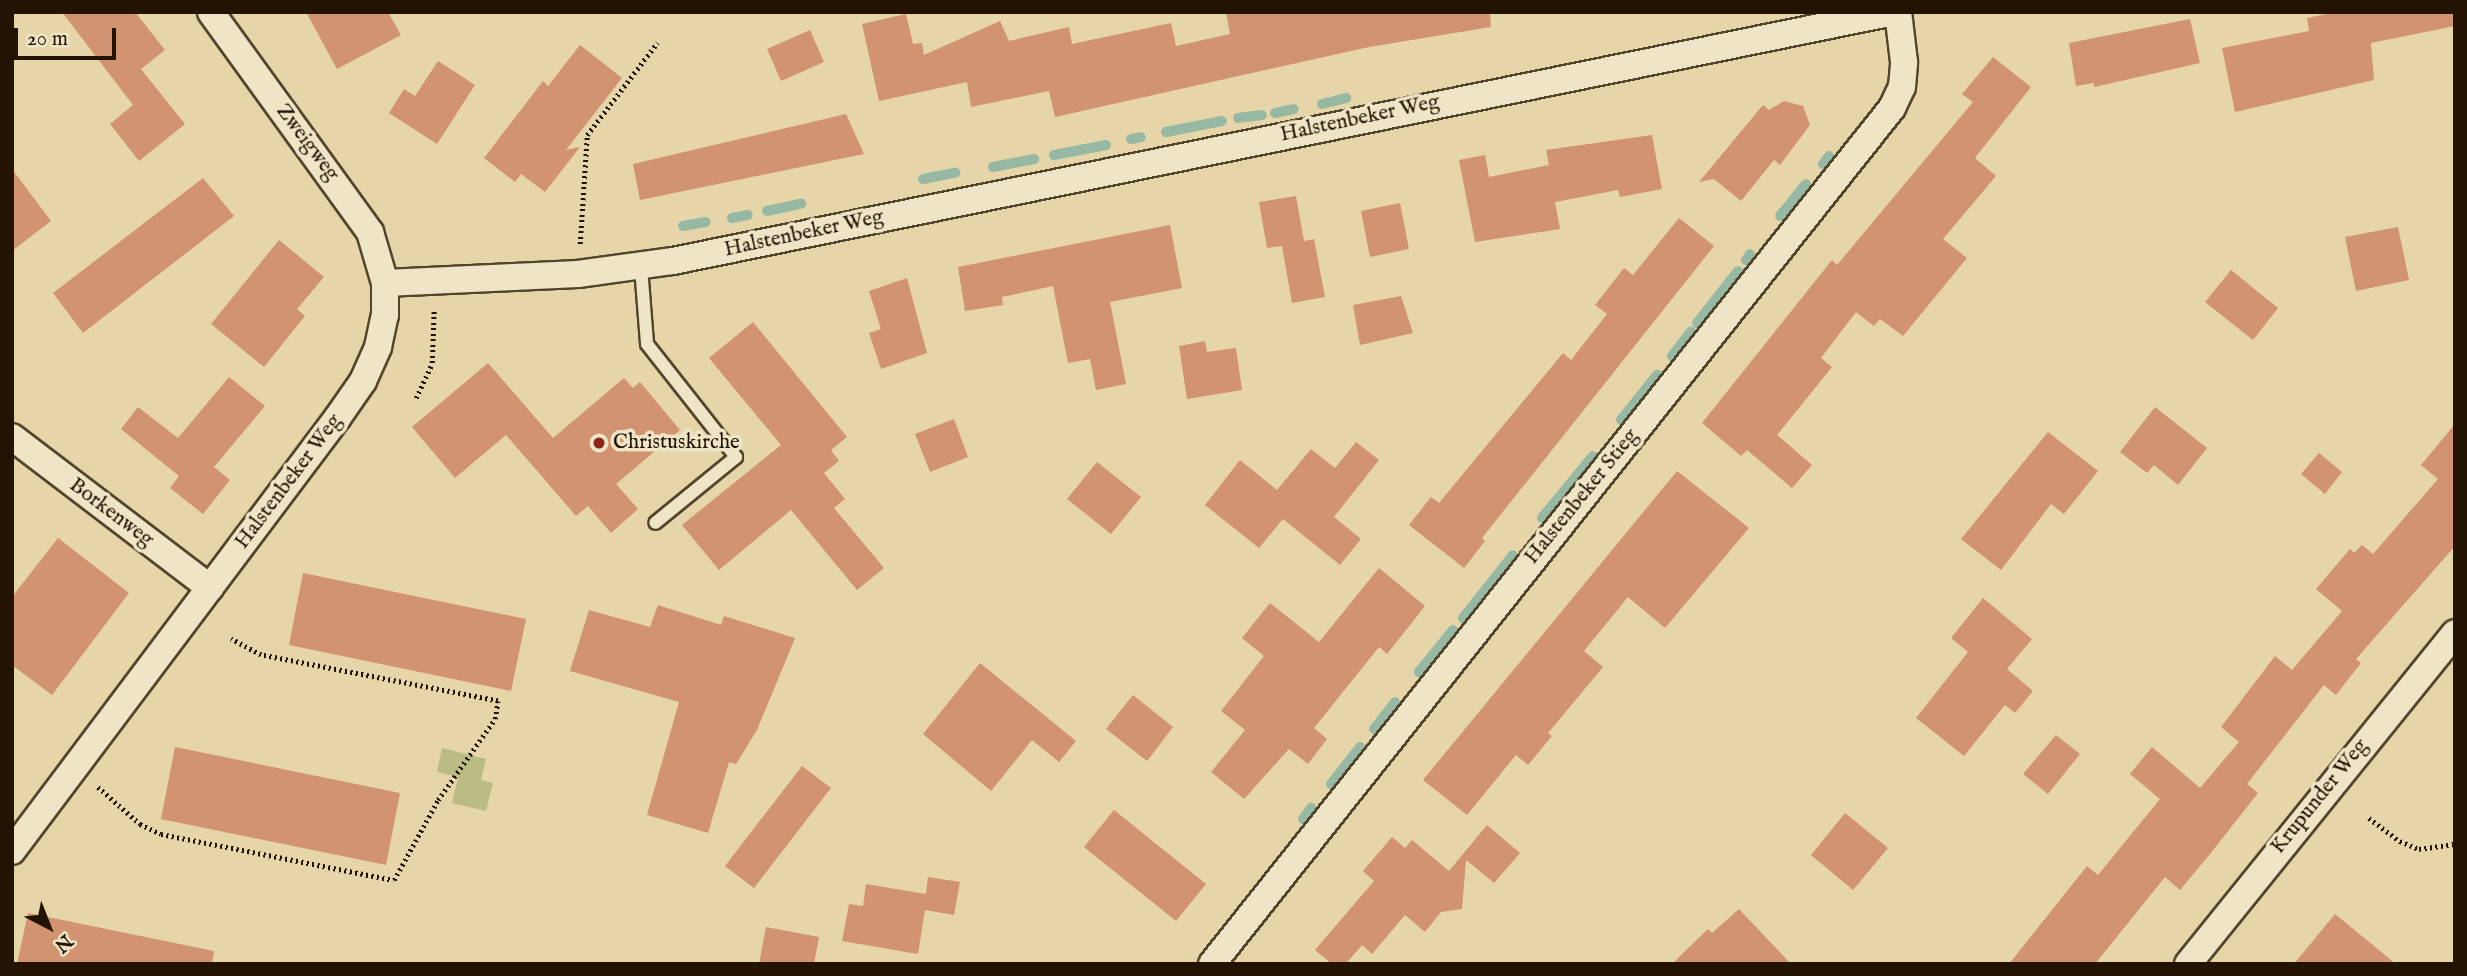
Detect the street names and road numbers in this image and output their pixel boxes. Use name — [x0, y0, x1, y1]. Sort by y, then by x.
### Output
street label: Halstenbeker Weg — [1278, 90, 1442, 148]
street label: Zweigweg — [270, 100, 344, 186]
street label: Halstenbeker Weg — [722, 205, 886, 263]
street label: Halstenbeker Weg — [230, 410, 348, 554]
street label: Halstenbeker Stieg — [1520, 424, 1644, 570]
street label: Borkenweg — [64, 473, 158, 553]
street label: Krupunder Weg — [2266, 735, 2374, 859]

